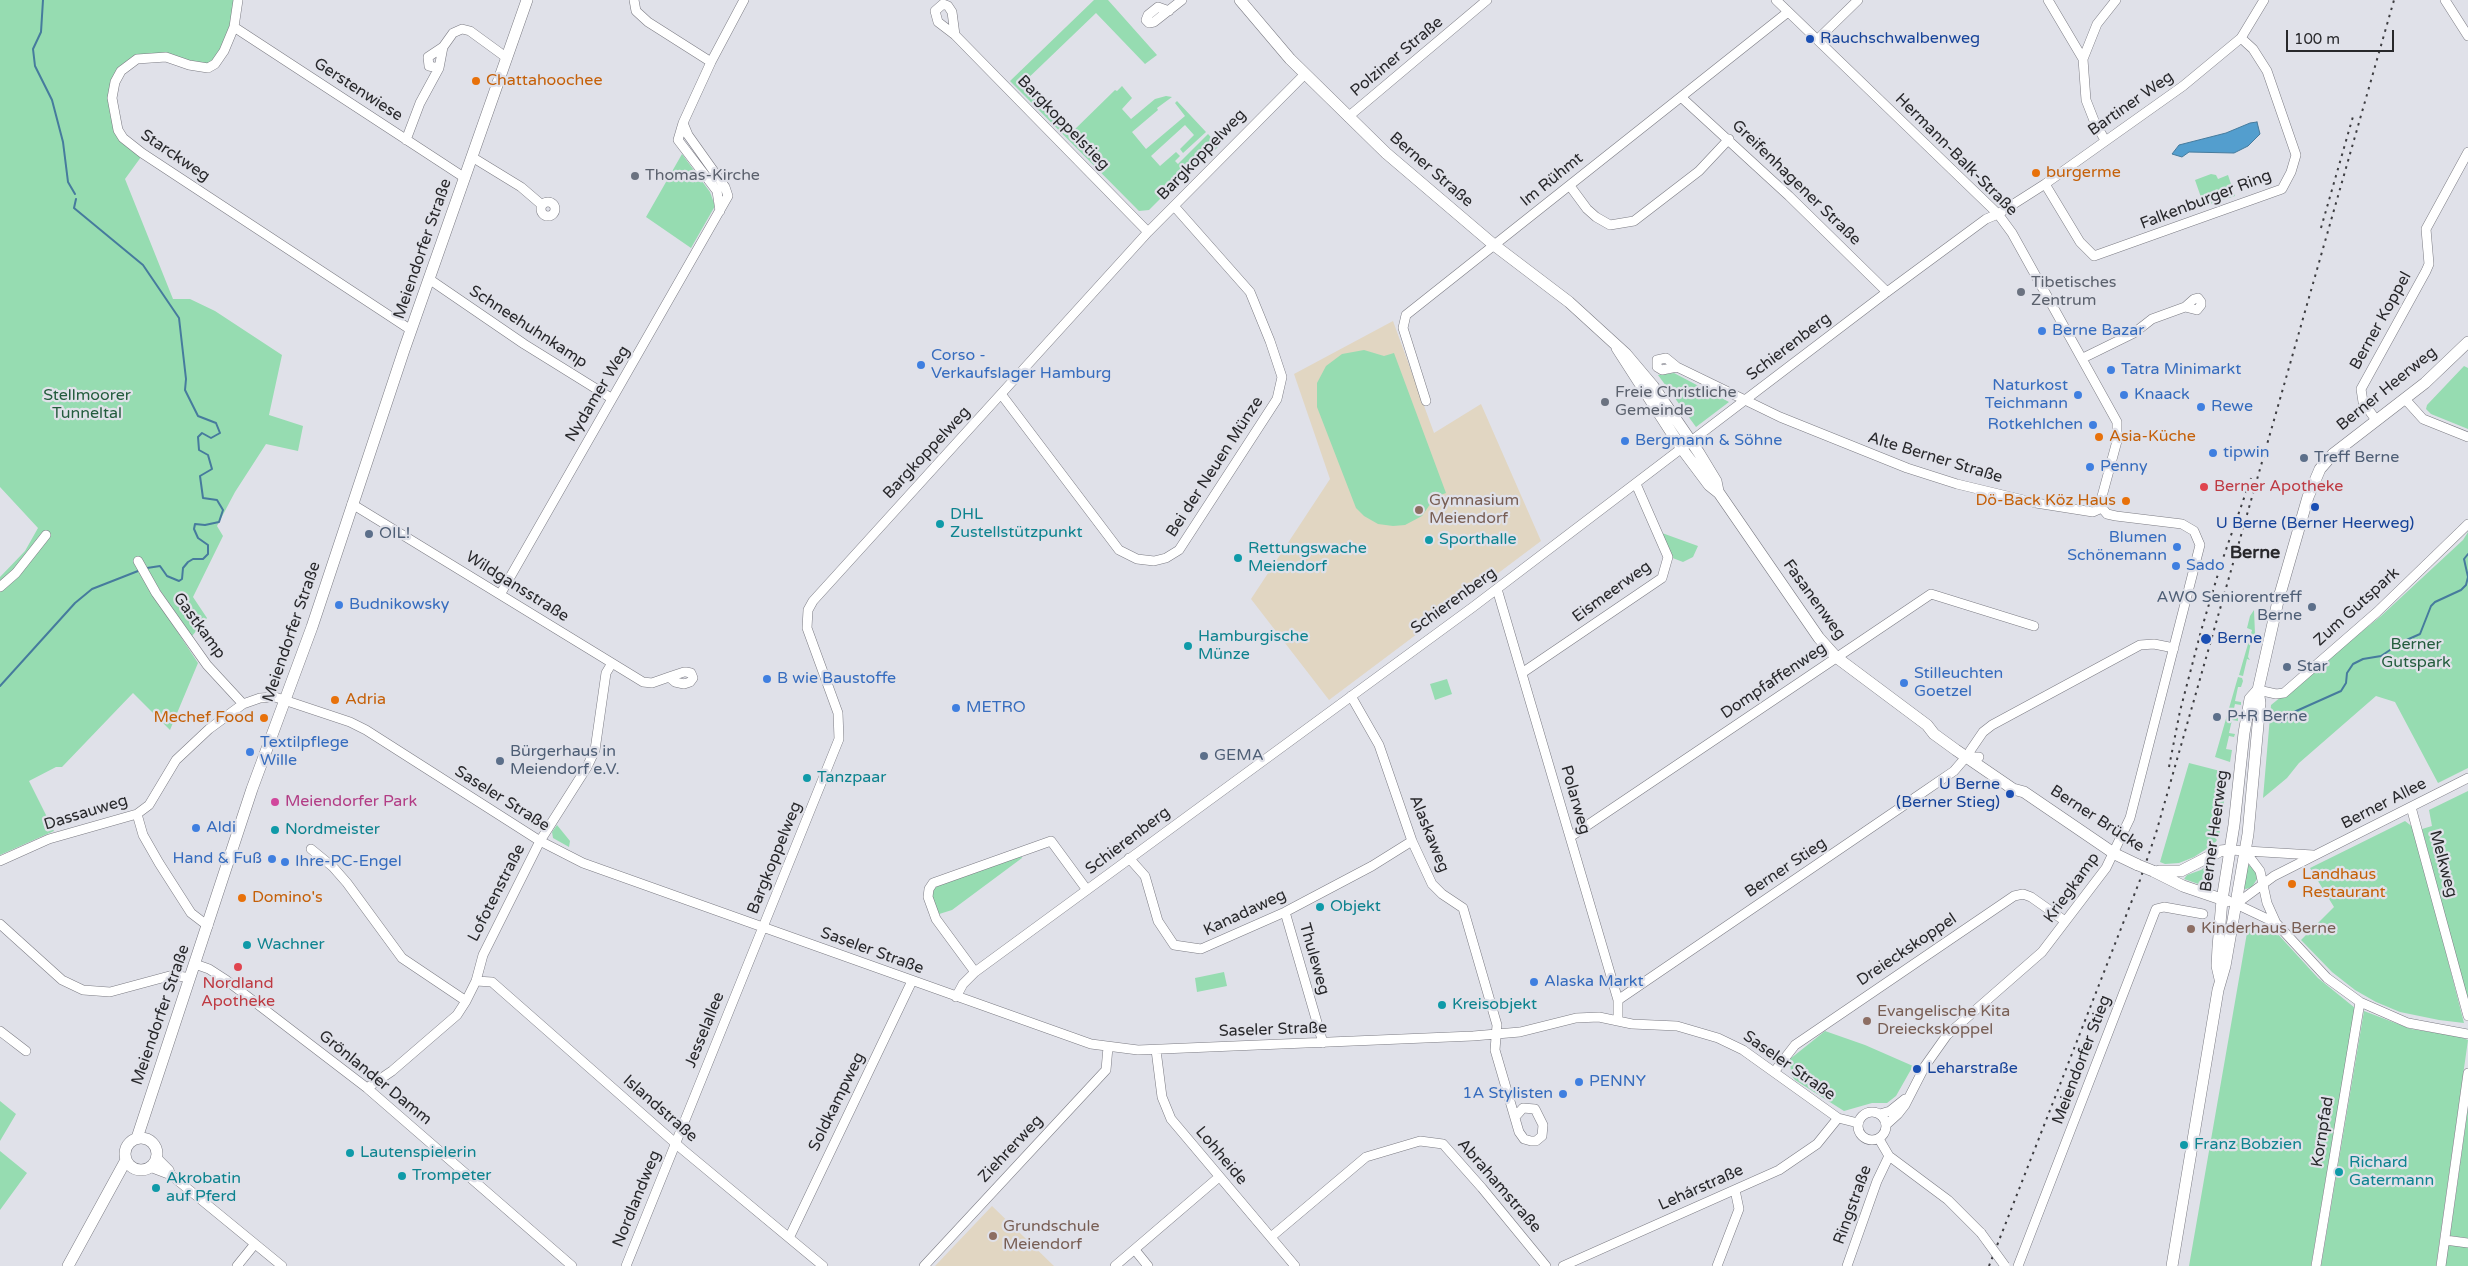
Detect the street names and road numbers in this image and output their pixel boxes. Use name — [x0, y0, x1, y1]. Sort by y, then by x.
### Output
street label: Polziner Straße — [1347, 13, 1447, 101]
street label: Gerstenwiese — [310, 54, 406, 126]
street label: Bartiner Weg — [2085, 67, 2177, 141]
street label: Bargkoppelstieg — [1013, 72, 1113, 174]
street label: Hermann-Balk-Straße — [1891, 90, 2021, 220]
street label: Bargkoppelweg — [1154, 105, 1250, 205]
street label: Greifenhagener Straße — [1727, 116, 1865, 250]
street label: Starckweg — [137, 126, 213, 186]
street label: Berner Straße — [1385, 128, 1477, 212]
street label: Im Rühmt — [1517, 149, 1587, 211]
street label: Falkenburger Ring — [2138, 166, 2274, 234]
street label: Meiendorfer Straße — [390, 176, 456, 322]
street label: Berner Koppel — [2346, 269, 2416, 373]
street label: Schneehuhnkamp — [465, 282, 591, 372]
street label: Schierenberg — [1743, 309, 1835, 385]
street label: Nydamer Weg — [562, 342, 634, 446]
street label: Berner Heerweg — [2333, 343, 2441, 435]
street label: Bei der Neuen Münze — [1162, 393, 1268, 541]
street label: Bargkoppelweg — [879, 403, 975, 503]
street label: Alte Berner Straße — [1865, 428, 2005, 488]
street label: Wildgansstraße — [462, 548, 572, 626]
street label: Fasanenweg — [1779, 556, 1849, 644]
street label: Eismeerweg — [1569, 557, 1655, 627]
street label: Meiendorfer Straße — [259, 559, 325, 705]
street label: Schierenberg — [1408, 564, 1500, 638]
street label: Zum Gutspark — [2310, 564, 2404, 650]
street label: Gastkamp — [169, 589, 229, 663]
street label: Dompfaffenweg — [1718, 639, 1830, 723]
street label: Saseler Straße — [451, 762, 553, 836]
street label: Polarweg — [1556, 763, 1594, 837]
street label: Berner Heerweg — [2197, 769, 2233, 893]
street label: Berner Allee — [2338, 774, 2430, 834]
street label: Berner Brücke — [2046, 781, 2148, 857]
street label: Dassauweg — [42, 791, 130, 835]
street label: Alaskaweg — [1405, 793, 1453, 875]
street label: Bargkoppelweg — [744, 799, 806, 917]
street label: Schierenberg — [1082, 803, 1174, 879]
street label: Melkweg — [2425, 828, 2461, 900]
street label: Berner Stieg — [1742, 834, 1830, 902]
street label: Lofotenstraße — [464, 841, 530, 945]
street label: Kriegkamp — [2040, 849, 2104, 927]
street label: Kanadaweg — [1201, 885, 1289, 941]
street label: Dreieckskoppel — [1853, 910, 1961, 990]
street label: Thuleweg — [1295, 921, 1333, 997]
street label: Saseler Straße — [818, 923, 926, 979]
street label: Meiendorfer Straße — [128, 942, 194, 1088]
street label: Jesselallee — [681, 989, 729, 1071]
street label: Meiendorfer Stieg — [2049, 993, 2115, 1127]
street label: Saseler Straße — [1218, 1019, 1328, 1041]
street label: Grönlander Damm — [315, 1027, 435, 1129]
street label: Saseler Straße — [1739, 1027, 1839, 1105]
street label: Soldkampweg — [805, 1049, 869, 1155]
street label: Islandstraße — [619, 1071, 701, 1147]
street label: Kornpfad — [2308, 1095, 2338, 1169]
street label: Ziehrerweg — [975, 1111, 1047, 1187]
street label: Lohheide — [1191, 1123, 1251, 1189]
street label: Abrahamstraße — [1453, 1135, 1545, 1237]
street label: Nordlandweg — [609, 1148, 665, 1250]
street label: Lehárstraße — [1656, 1161, 1746, 1215]
street label: Ringstraße — [1830, 1163, 1876, 1247]

